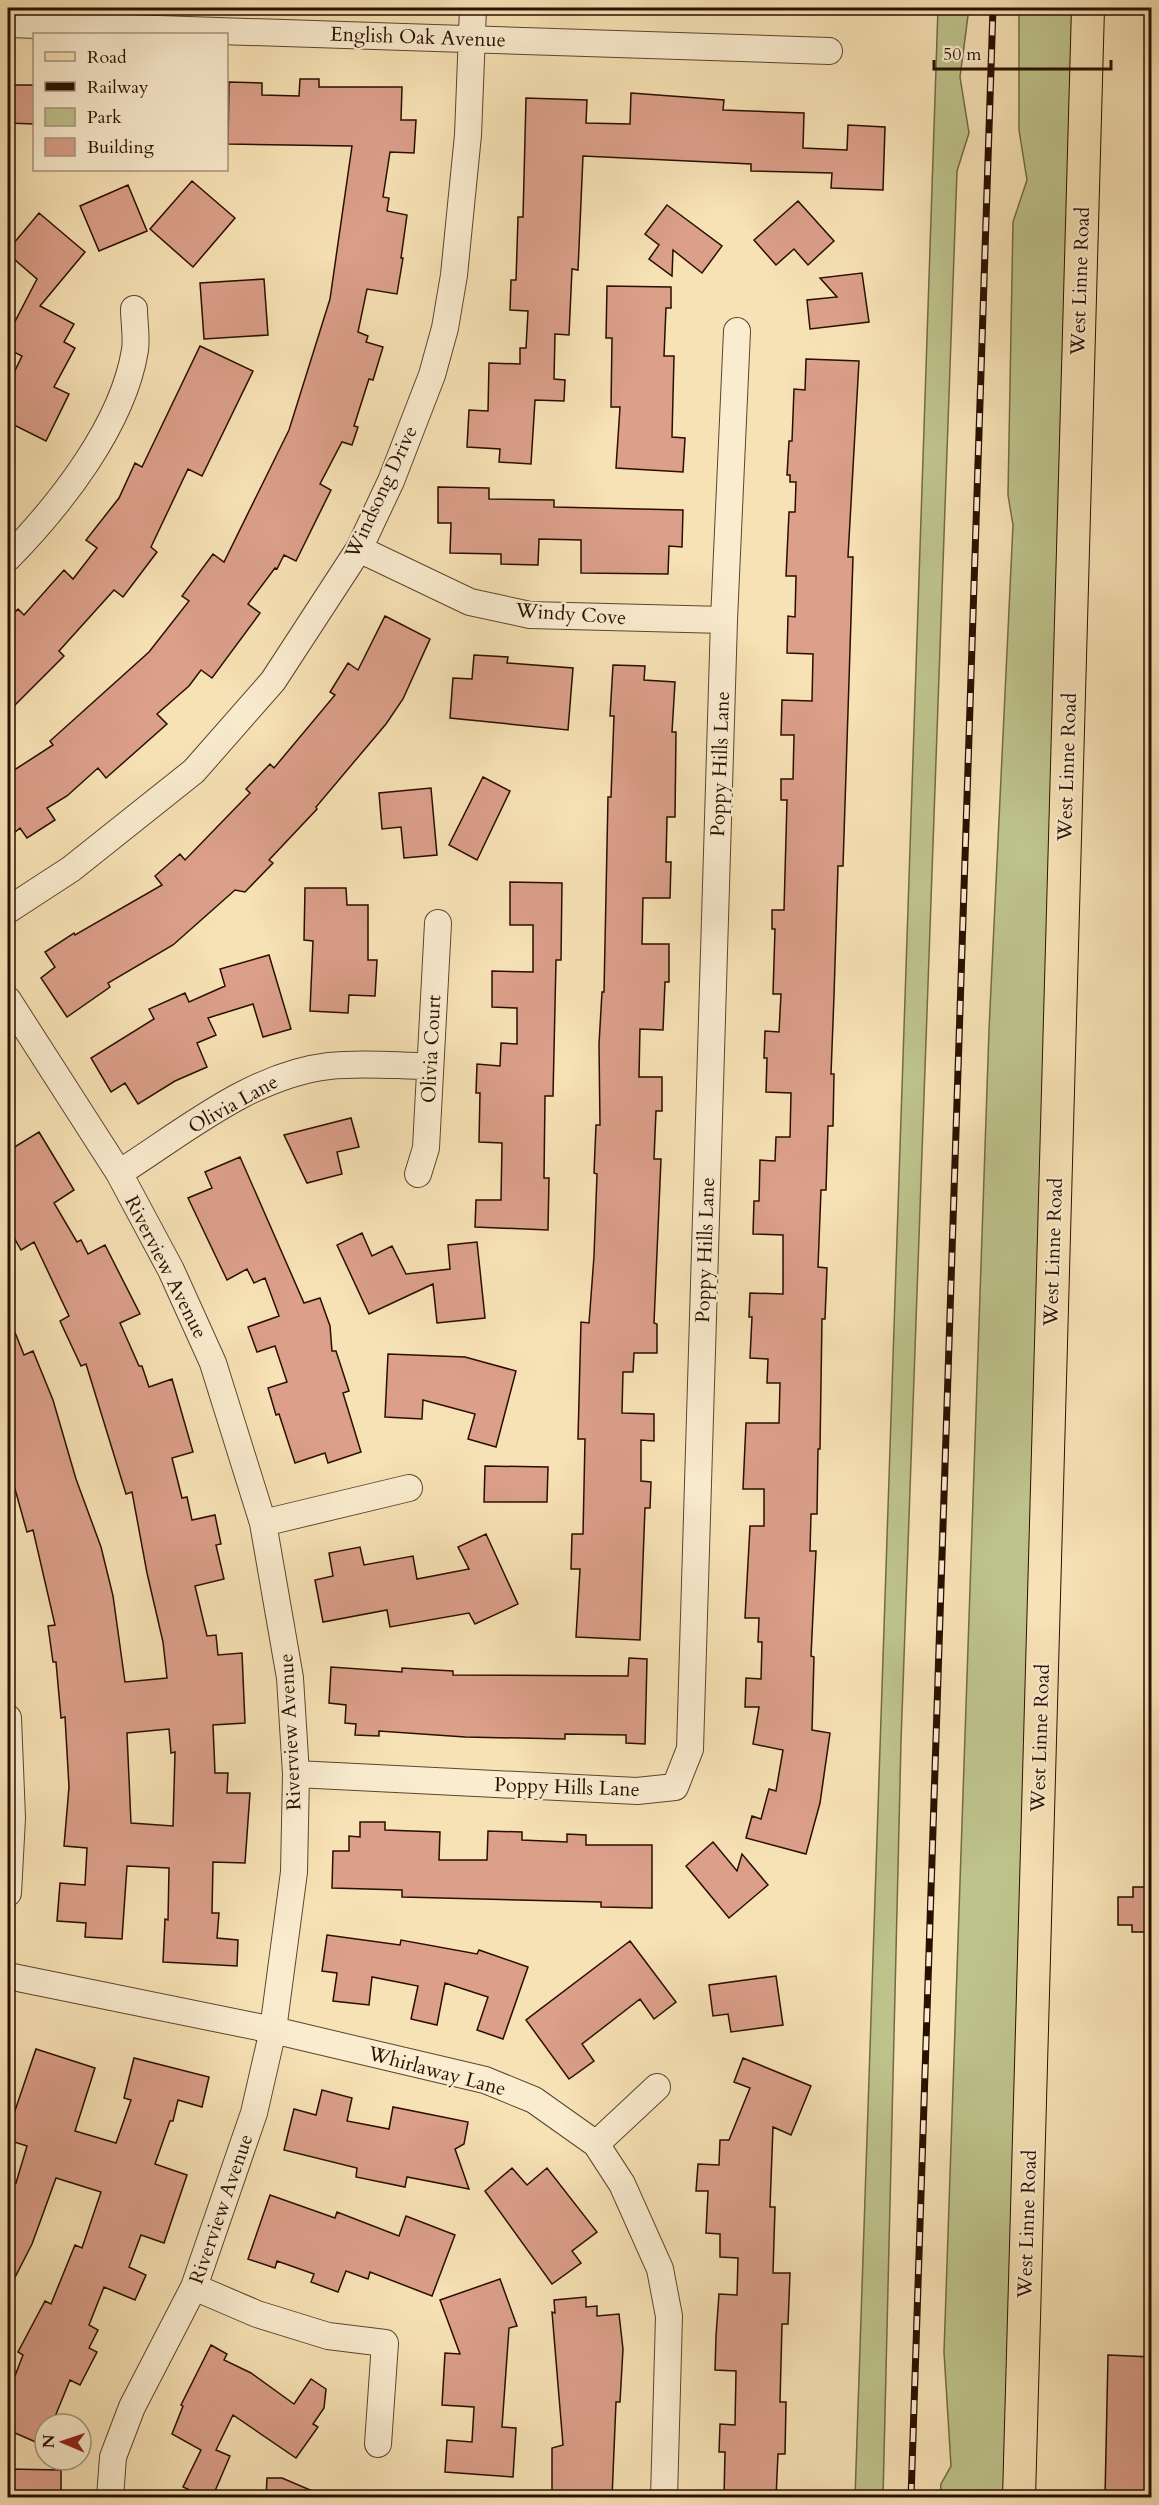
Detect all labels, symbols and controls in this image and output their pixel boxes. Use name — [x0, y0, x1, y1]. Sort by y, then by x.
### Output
street label: English Oak Avenue — [330, 20, 506, 54]
legend — [33, 33, 228, 171]
scale bar — [934, 33, 1111, 71]
text: 50 m — [943, 42, 982, 67]
text: Road — [87, 45, 127, 70]
text: Railway — [87, 75, 149, 100]
text: Park — [87, 105, 122, 130]
text: Building — [87, 135, 155, 160]
street label: West Linne Road — [1064, 206, 1096, 357]
street label: Windsong Drive — [338, 421, 424, 564]
street label: Windy Cove — [514, 597, 627, 631]
street label: Poppy Hills Lane — [704, 691, 736, 837]
street label: West Linne Road — [1051, 692, 1083, 843]
street label: Olivia Court — [415, 993, 447, 1104]
street label: Olivia Lane — [183, 1068, 283, 1140]
street label: Poppy Hills Lane — [689, 1177, 721, 1323]
street label: West Linne Road — [1037, 1177, 1069, 1328]
street label: Riverview Avenue — [118, 1191, 214, 1343]
street label: Riverview Avenue — [272, 1653, 308, 1811]
street label: West Linne Road — [1024, 1663, 1056, 1814]
street label: Poppy Hills Lane — [494, 1771, 640, 1803]
street label: Whirlaway Lane — [364, 2039, 509, 2102]
street label: Riverview Avenue — [183, 2130, 259, 2288]
street label: West Linne Road — [1011, 2149, 1043, 2300]
north arrow — [33, 2412, 93, 2472]
text: N — [38, 2434, 60, 2449]

